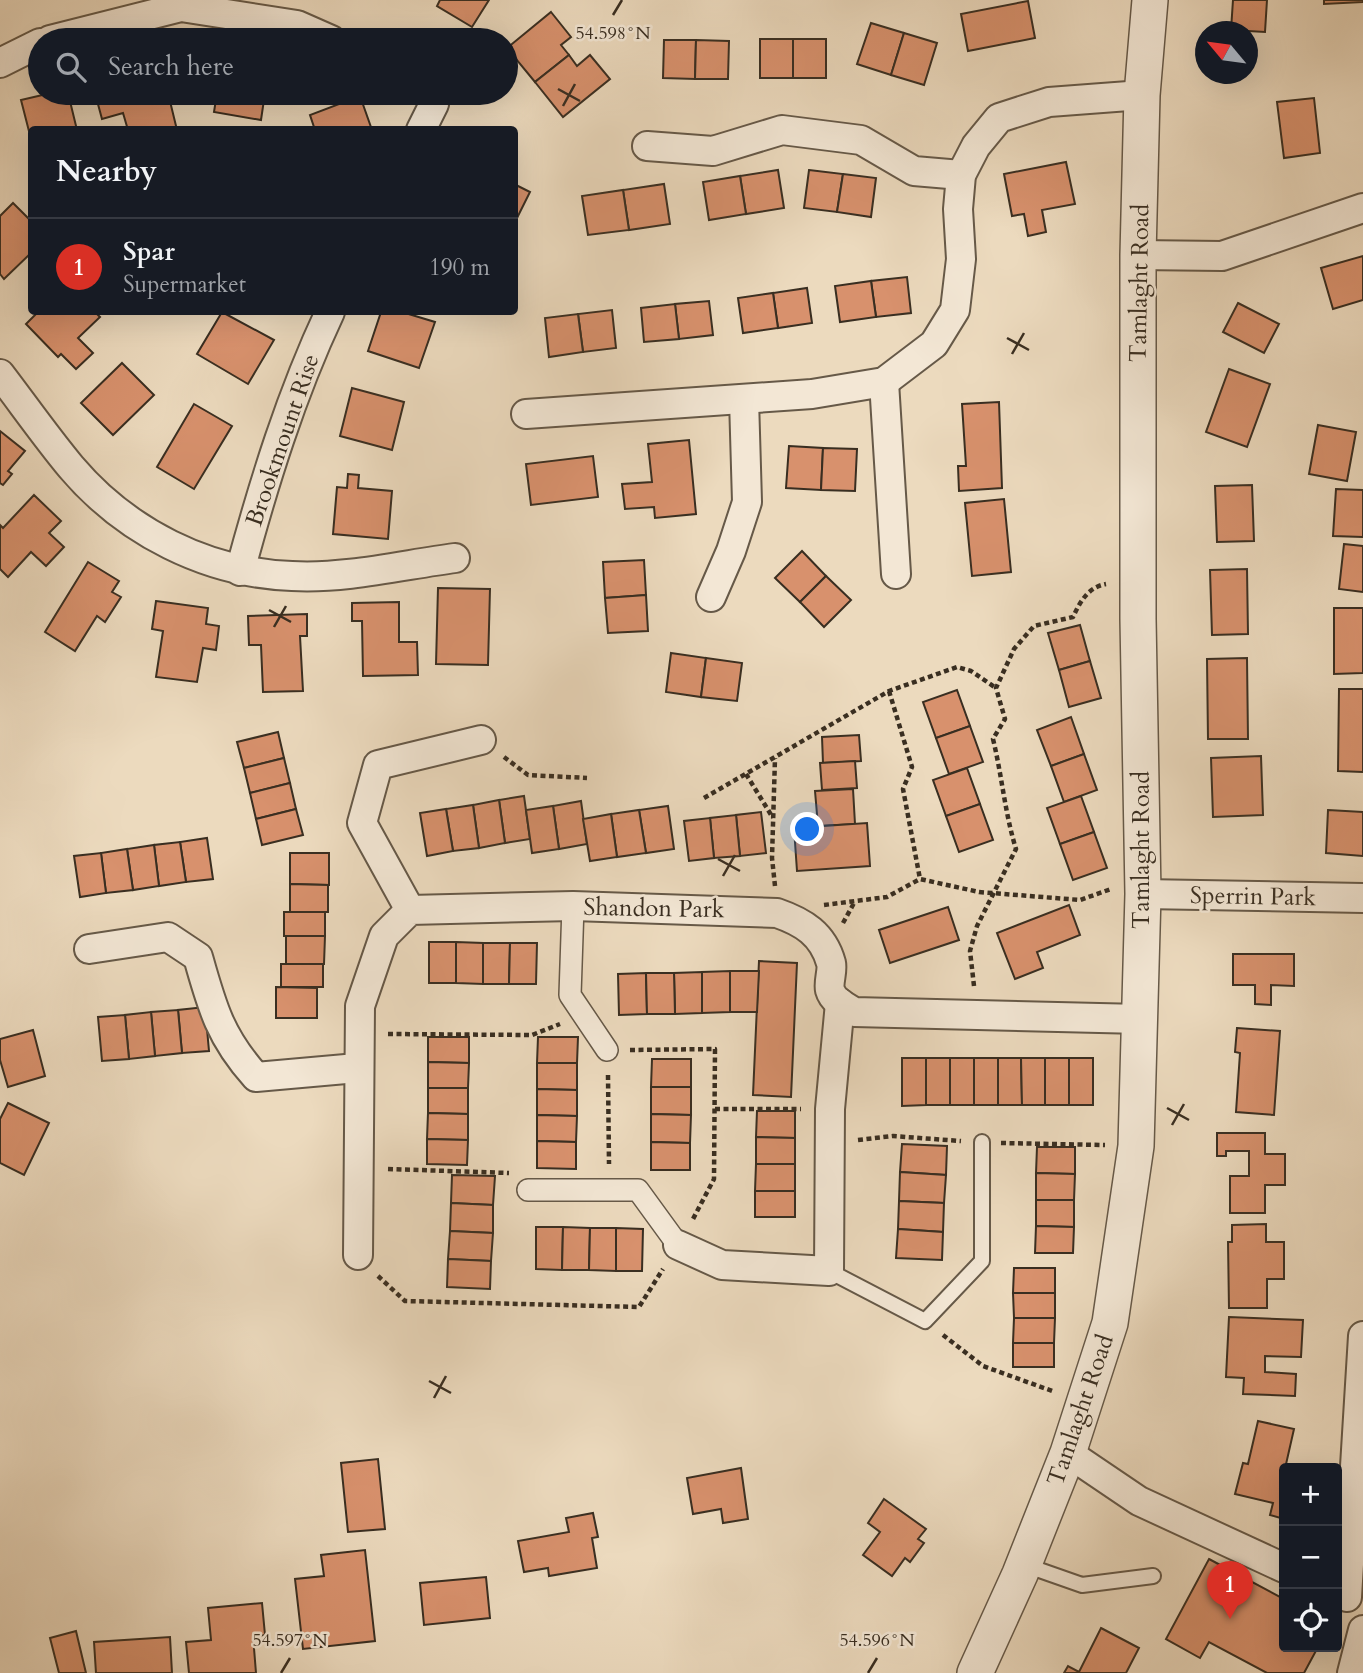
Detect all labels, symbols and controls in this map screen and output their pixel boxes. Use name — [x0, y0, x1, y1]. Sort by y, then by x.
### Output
text: 54.598°N — [575, 21, 651, 46]
north arrow — [1195, 21, 1258, 84]
search box — [28, 28, 518, 105]
icon: search — [52, 48, 90, 86]
text: Search here — [108, 49, 234, 84]
text: Nearby — [56, 151, 157, 192]
street label: Tamlaght Road — [1122, 203, 1157, 362]
text: Spar — [123, 234, 175, 269]
text: 1 — [73, 252, 85, 283]
text: 190 m — [429, 252, 490, 283]
text: Supermarket — [123, 269, 246, 300]
street label: Brookmount Rise — [238, 350, 327, 531]
street label: Tamlaght Road — [1125, 771, 1158, 929]
your location — [790, 812, 824, 846]
street label: Sperrin Park — [1190, 879, 1317, 914]
street label: Shandon Park — [583, 891, 725, 926]
street label: Tamlaght Road — [1039, 1330, 1122, 1490]
map controls — [1279, 1463, 1342, 1652]
button: + — [1279, 1463, 1342, 1526]
button: − — [1279, 1526, 1342, 1589]
pin: 1 — [1207, 1561, 1253, 1619]
button: locate — [1279, 1589, 1342, 1652]
text: 54.597°N — [252, 1628, 328, 1653]
text: 54.596°N — [839, 1628, 915, 1653]

